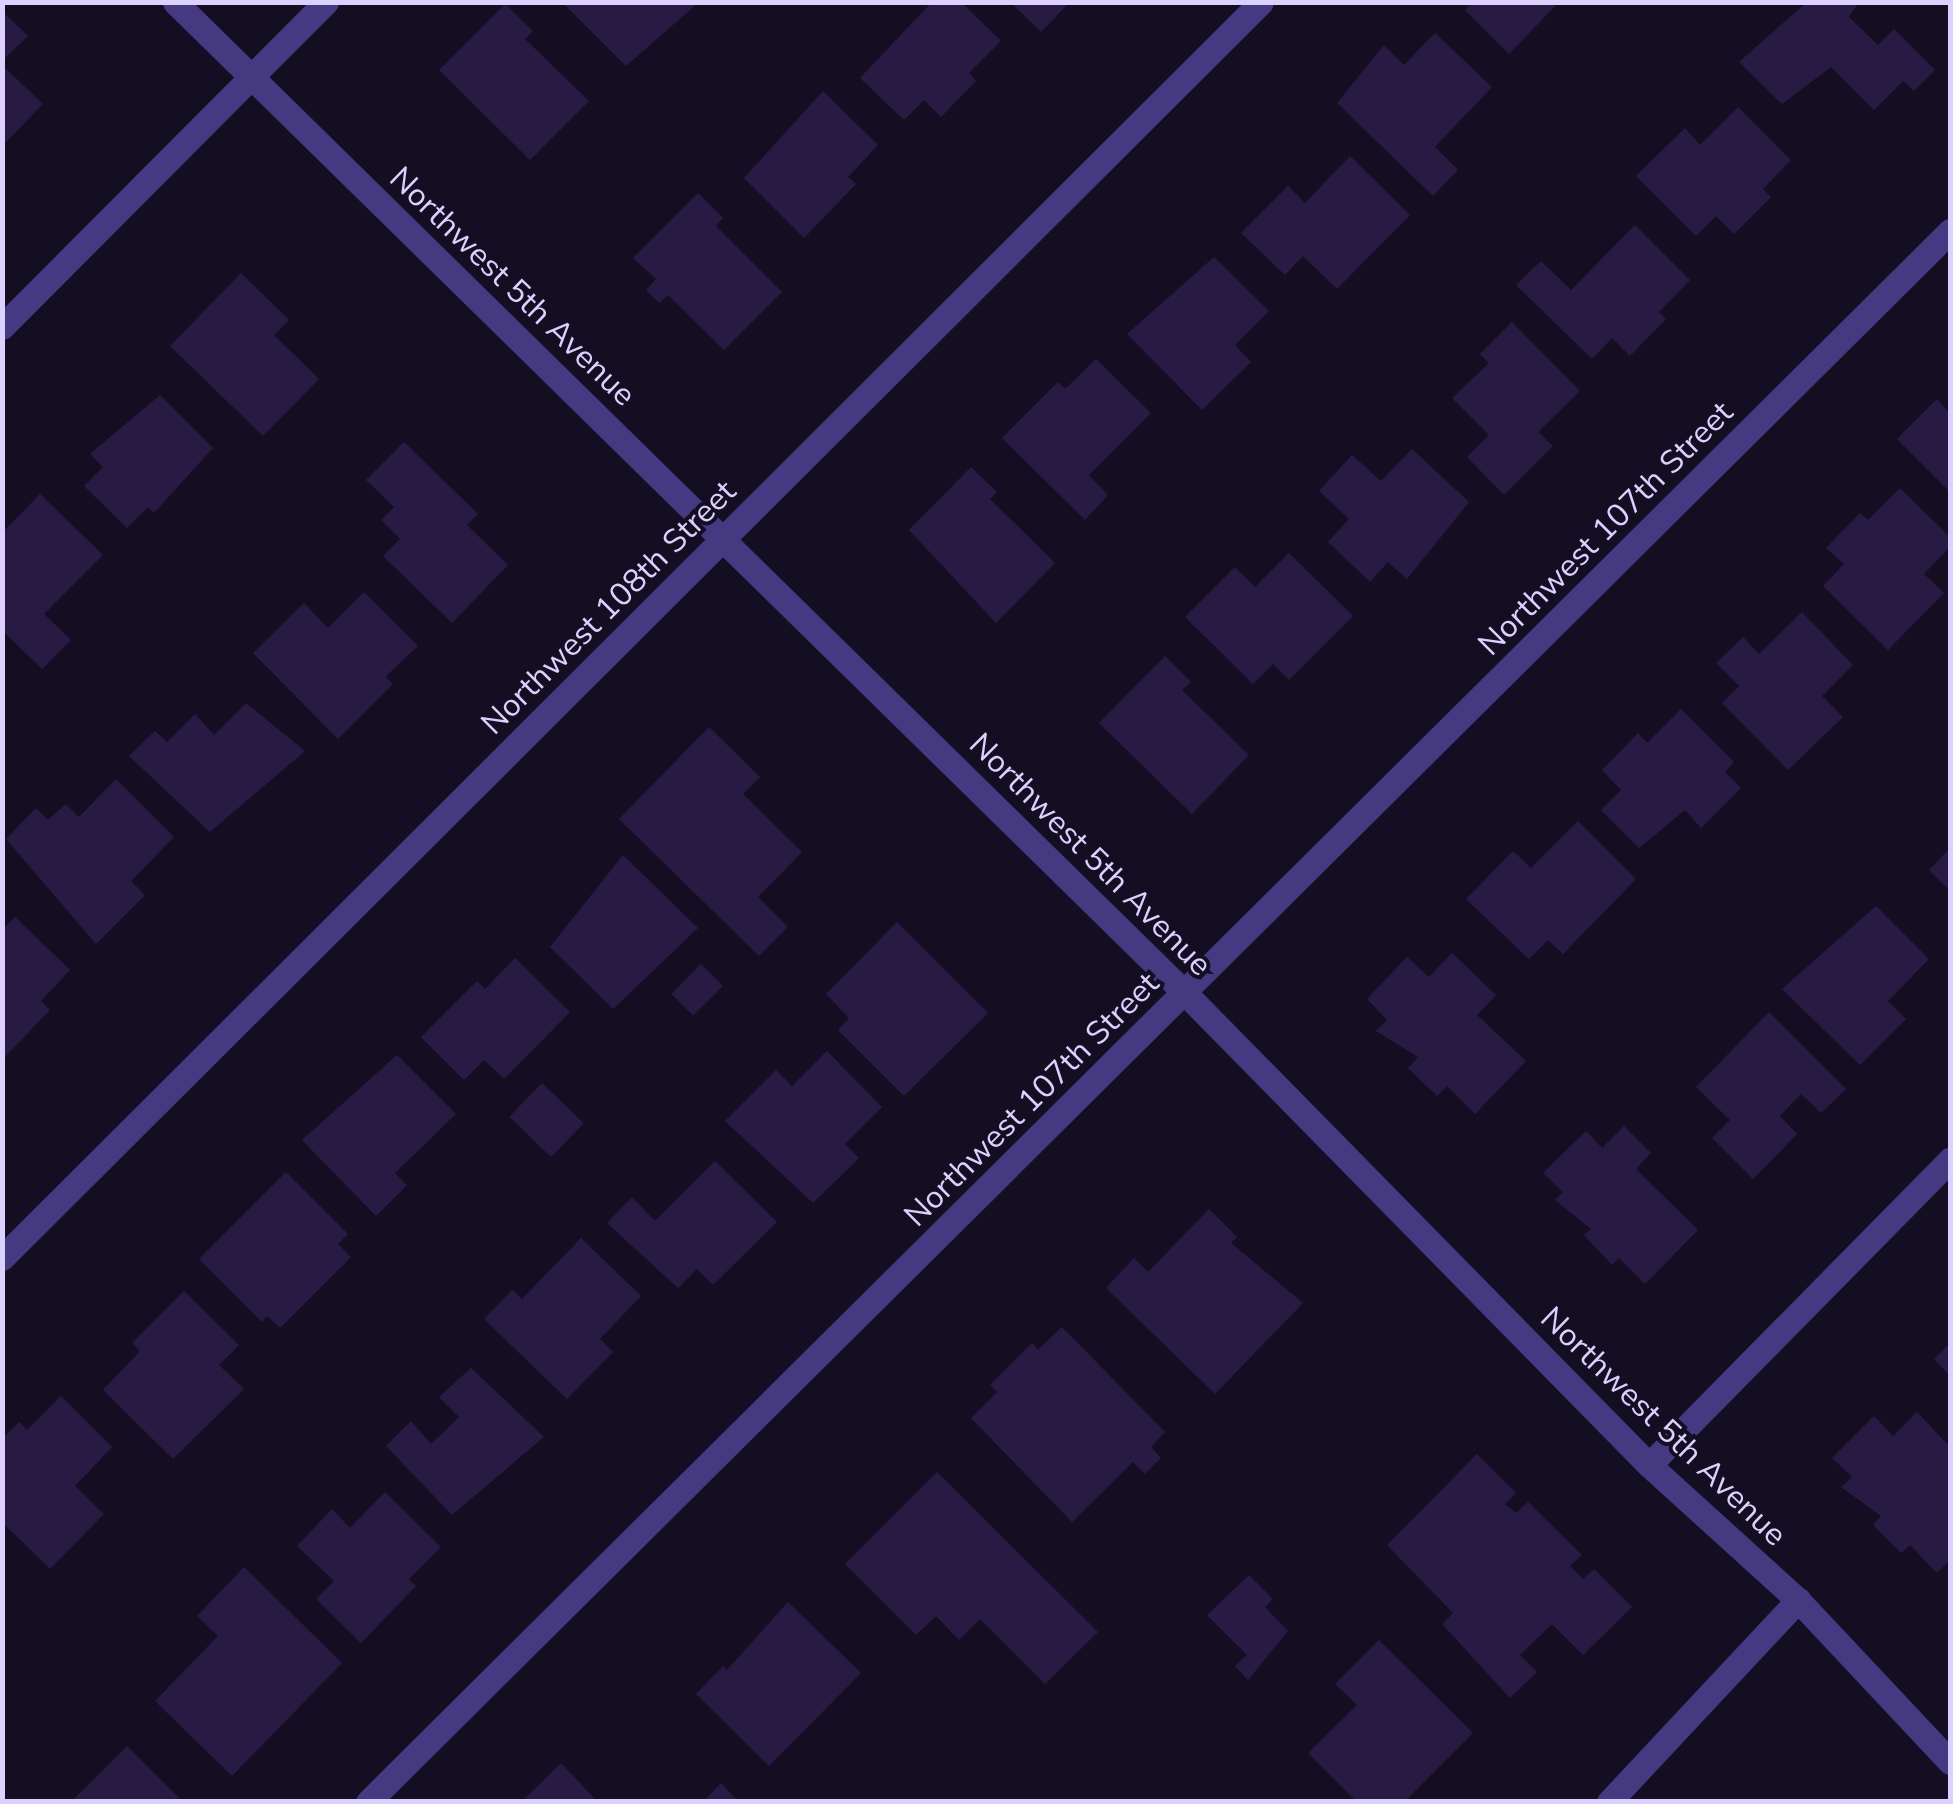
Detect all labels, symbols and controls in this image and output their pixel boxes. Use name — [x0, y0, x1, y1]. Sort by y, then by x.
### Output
street label: Northwest 5th Avenue — [381, 160, 643, 414]
street label: Northwest 107th Street — [1471, 394, 1741, 664]
street label: Northwest 108th Street — [474, 473, 744, 743]
street label: Northwest 5th Avenue — [961, 726, 1219, 984]
street label: Northwest 107th Street — [897, 965, 1167, 1235]
street label: Northwest 5th Avenue — [1532, 1300, 1794, 1554]

